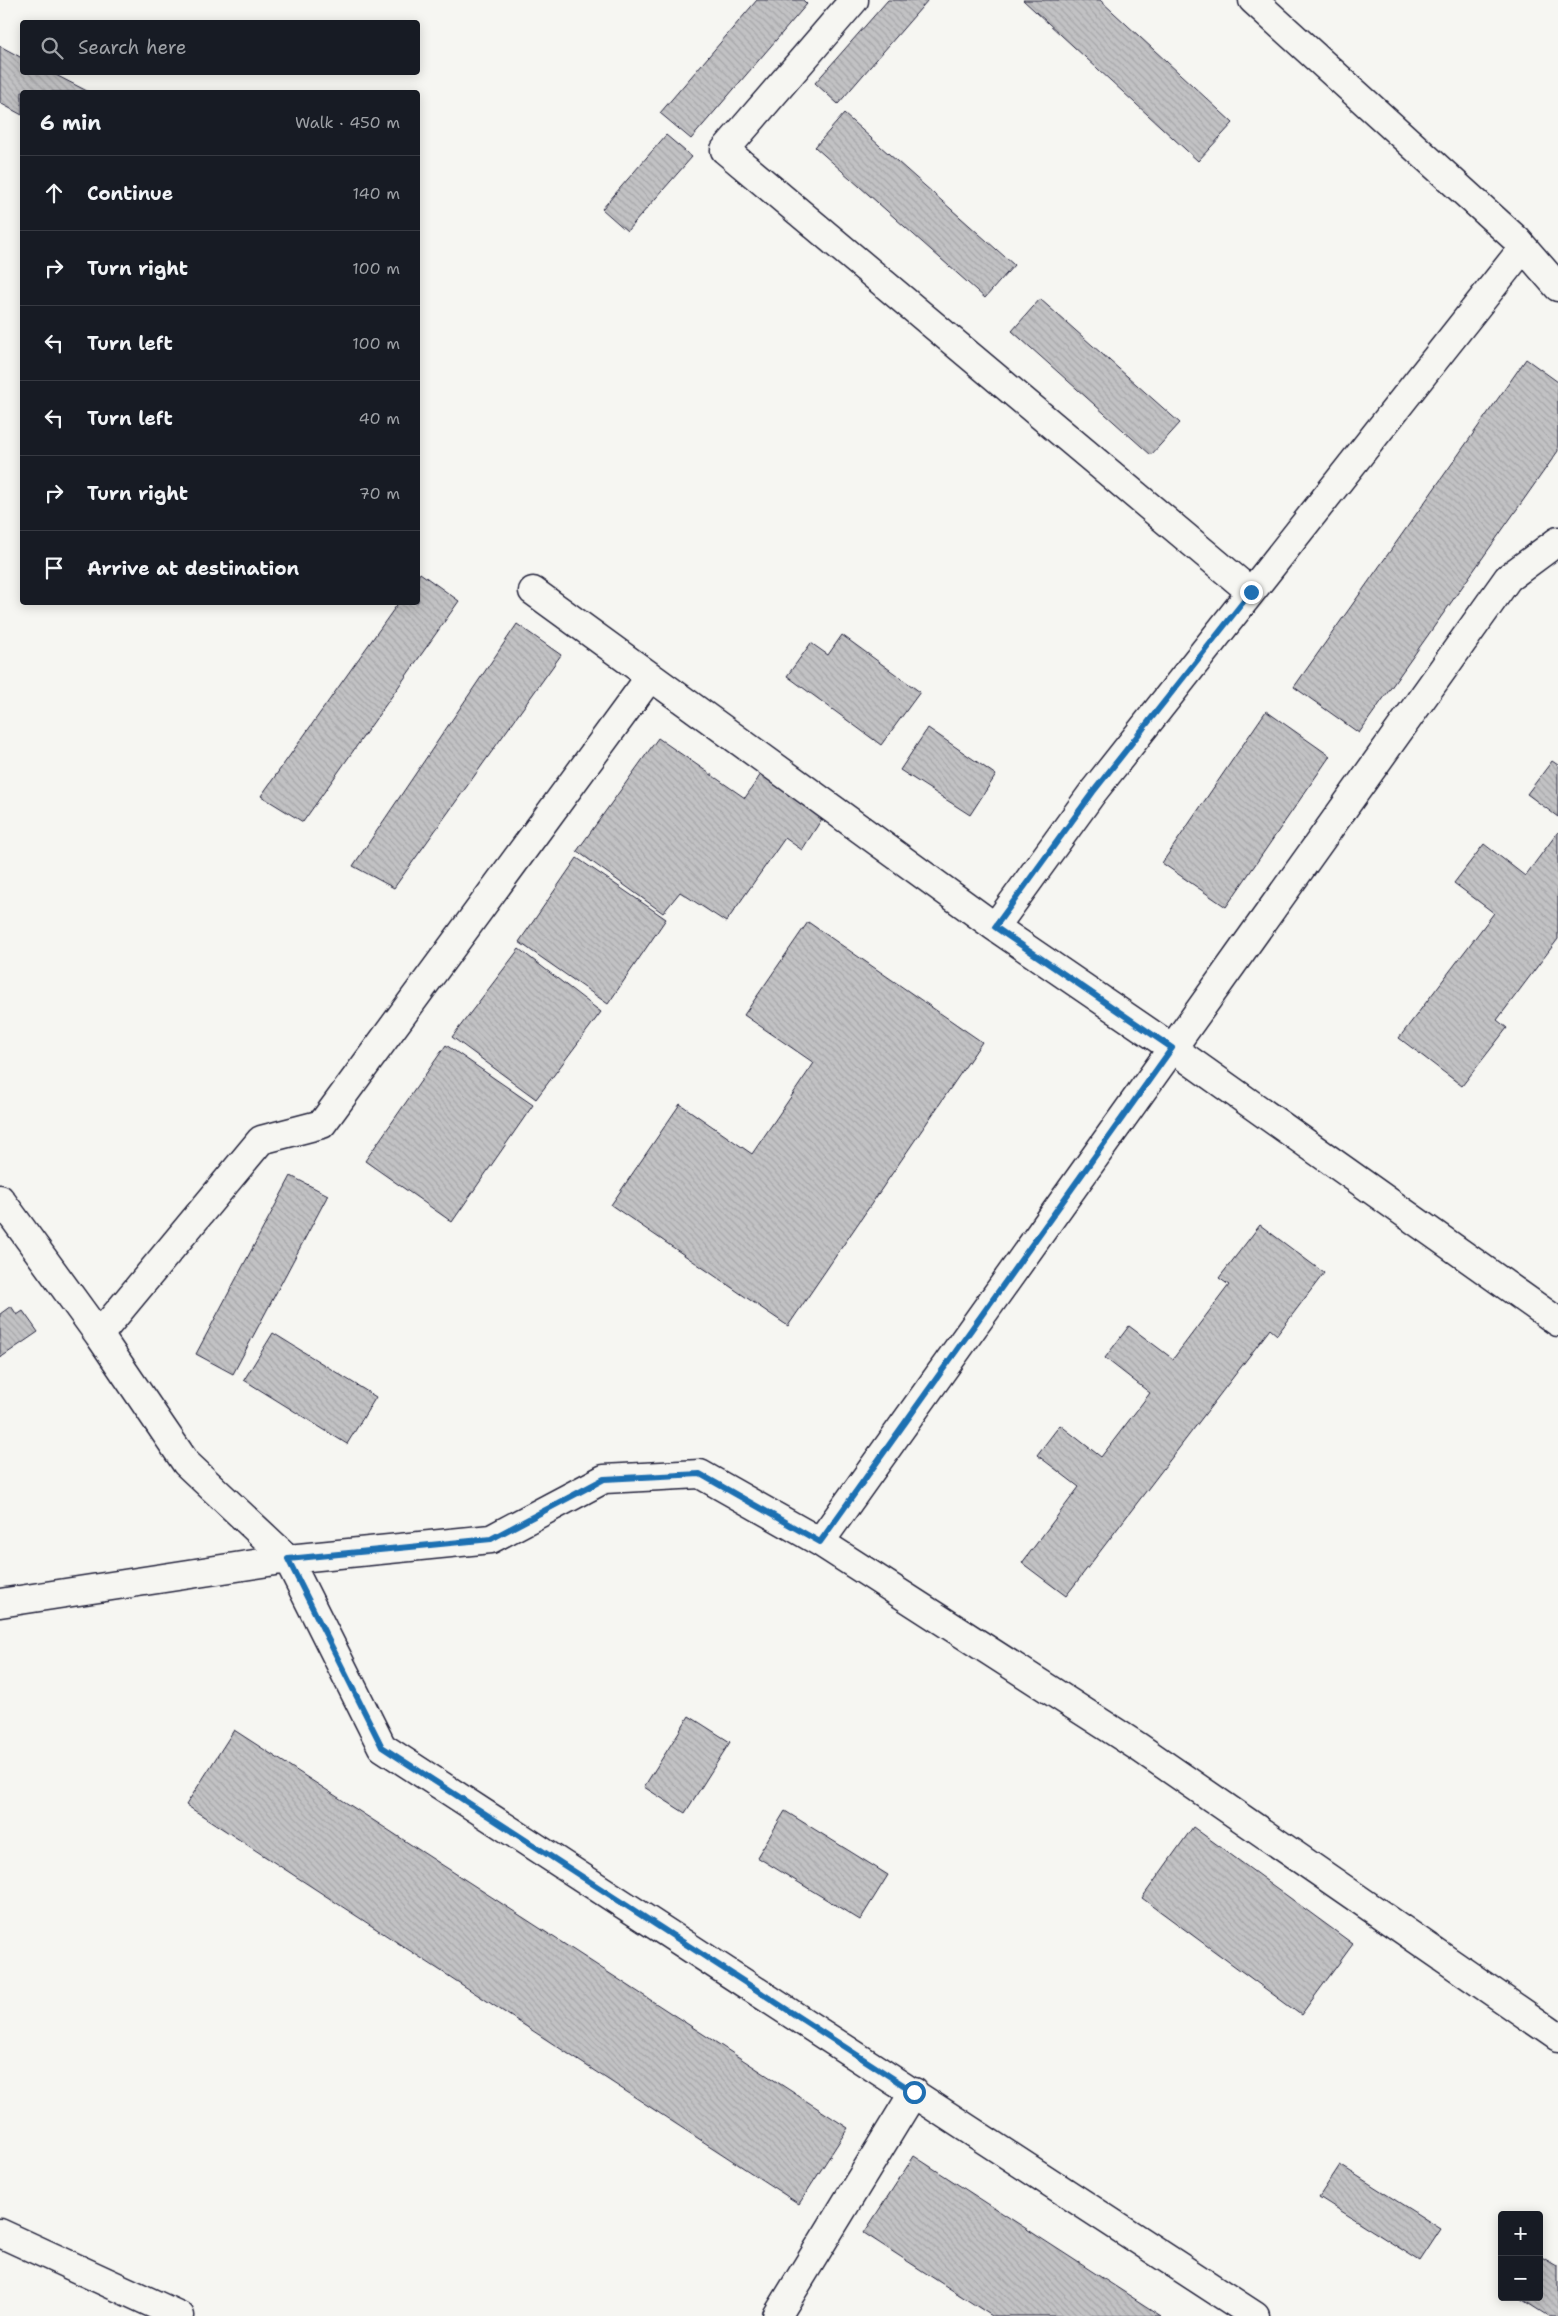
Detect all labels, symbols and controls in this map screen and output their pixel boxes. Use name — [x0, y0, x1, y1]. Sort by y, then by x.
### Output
search box — [20, 20, 420, 75]
icon: search — [38, 34, 66, 62]
text: Search here — [78, 35, 187, 60]
text: 6 min — [40, 109, 101, 137]
text: Walk · 450 m — [295, 112, 400, 133]
icon: ahead — [40, 179, 68, 207]
text: Continue — [87, 181, 173, 206]
text: 140 m — [353, 183, 400, 204]
icon: right — [40, 254, 68, 282]
text: Turn right — [87, 256, 188, 281]
text: 100 m — [352, 258, 400, 279]
icon: left — [40, 329, 68, 357]
text: Turn left — [87, 331, 173, 356]
text: 100 m — [352, 333, 400, 354]
icon: left — [40, 404, 68, 432]
text: Turn left — [87, 406, 173, 431]
text: 40 m — [358, 408, 400, 429]
icon: right — [40, 479, 68, 507]
text: Turn right — [87, 481, 188, 506]
text: 70 m — [359, 483, 400, 504]
icon: arrive — [40, 554, 68, 582]
text: Arrive at destination — [87, 556, 299, 581]
route end — [1240, 581, 1263, 604]
route start — [903, 2081, 926, 2104]
map controls — [1498, 2211, 1543, 2301]
button: + — [1498, 2211, 1543, 2256]
button: − — [1498, 2256, 1543, 2301]

